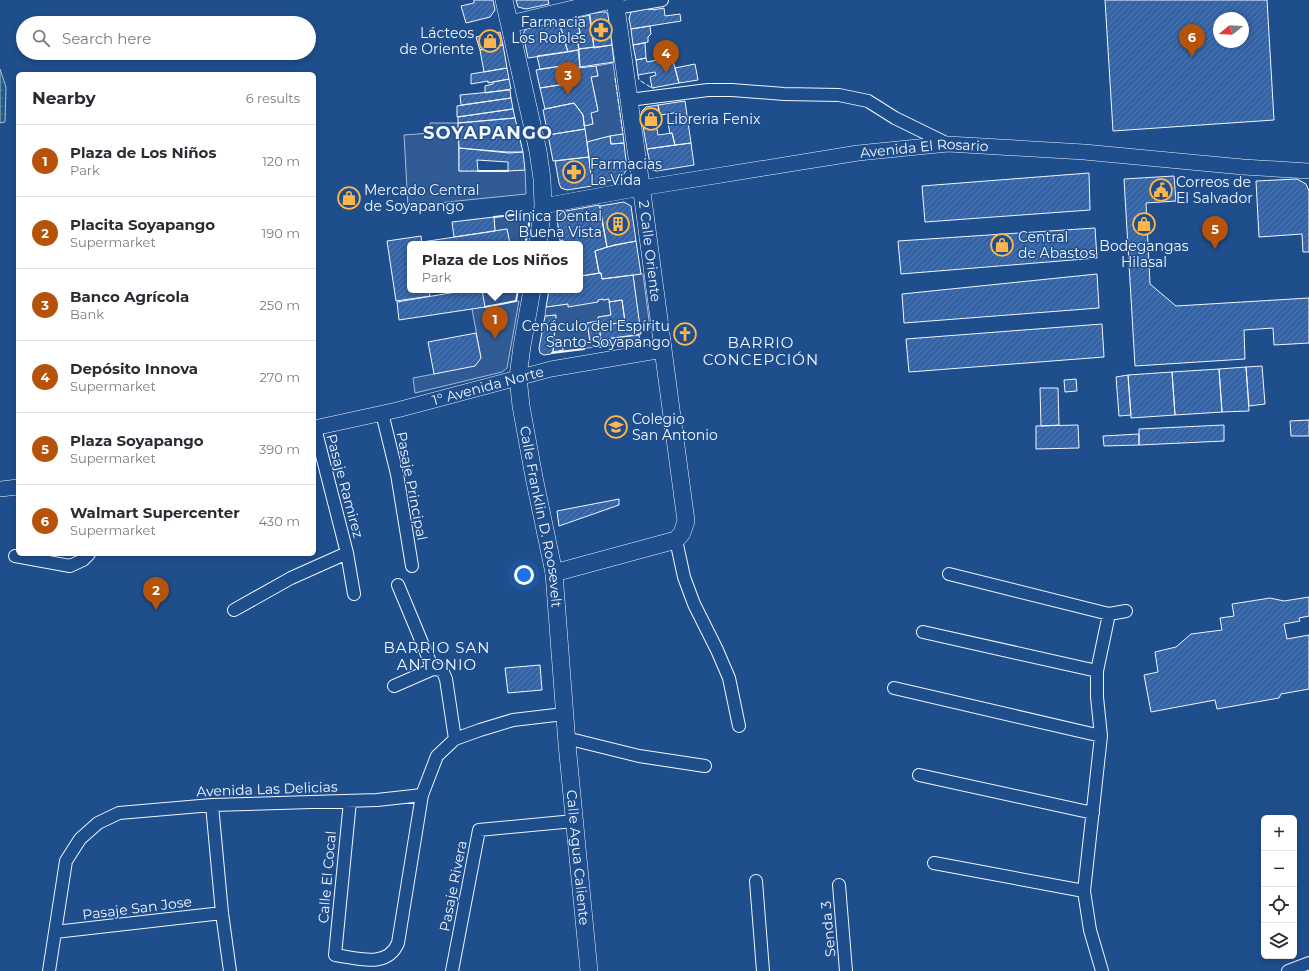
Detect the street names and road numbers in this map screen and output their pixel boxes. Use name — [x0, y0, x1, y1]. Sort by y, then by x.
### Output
street label: Avenida El Rosario — [859, 135, 989, 162]
street label: 2 Calle Oriente — [635, 199, 665, 303]
street label: 1° Avenida Norte — [430, 362, 546, 409]
street label: Calle Franklin D. Roosevelt — [516, 425, 566, 609]
street label: Pasaje Principal — [393, 430, 431, 542]
street label: Pasaje Ramirez — [322, 432, 368, 540]
street label: Avenida Las Delicias — [196, 778, 338, 800]
street label: Calle Agua Caliente — [562, 789, 594, 926]
street label: Calle El Cocal — [314, 830, 340, 924]
street label: Pasaje Rivera — [435, 839, 471, 933]
street label: Pasaje San Jose — [81, 892, 193, 924]
street label: Senda 3 — [817, 900, 839, 958]

